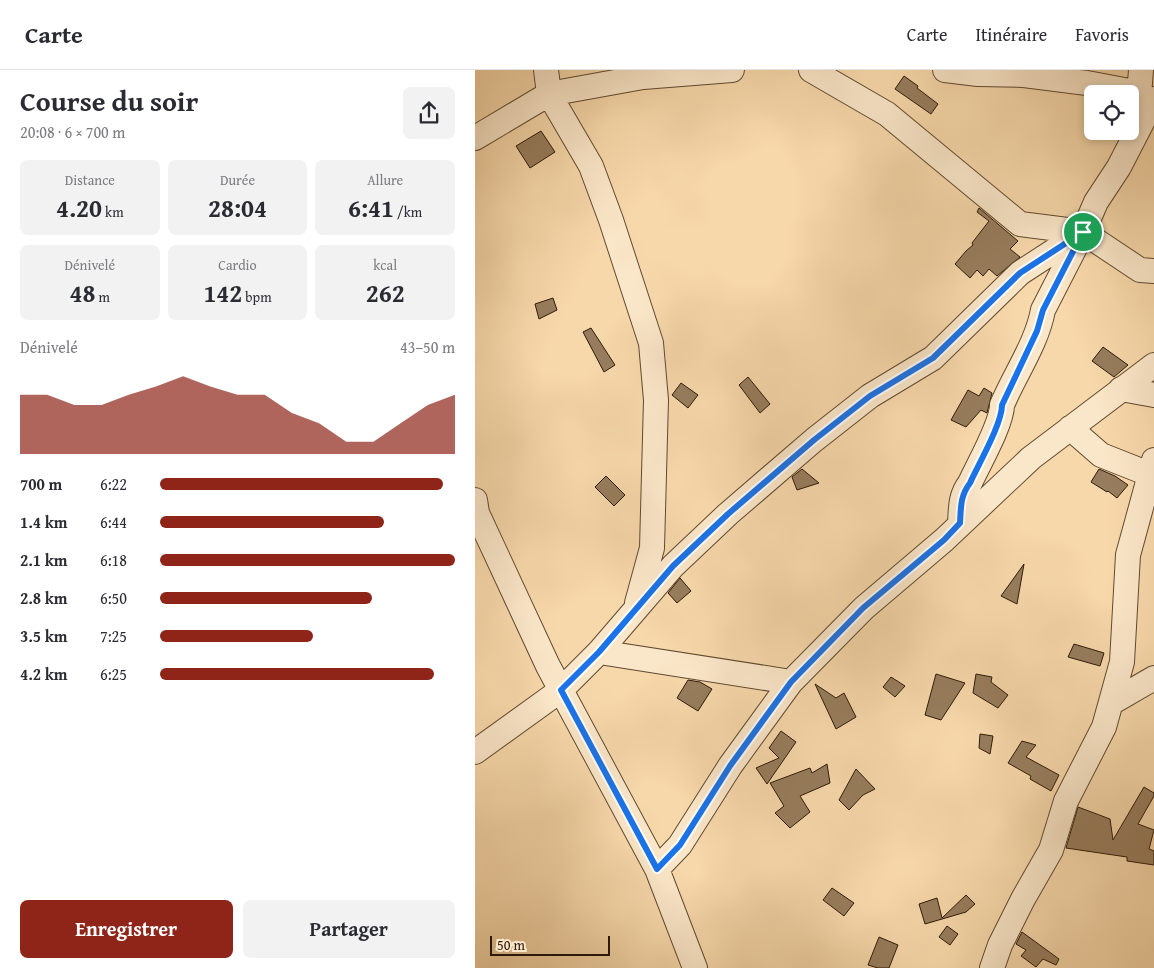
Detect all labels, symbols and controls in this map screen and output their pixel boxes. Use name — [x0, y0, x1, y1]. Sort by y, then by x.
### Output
text: Carte — [25, 17, 83, 52]
text: Carte — [907, 21, 947, 48]
text: Itinéraire — [975, 21, 1047, 48]
text: Favoris — [1075, 21, 1129, 48]
text: Course du soir — [20, 80, 198, 121]
map controls — [1084, 85, 1139, 140]
button: locate — [1084, 85, 1139, 140]
button: share — [403, 87, 455, 139]
text: 20:08 · 6 × 700 m — [20, 120, 125, 144]
text: Distance — [65, 170, 115, 190]
text: Durée — [220, 170, 255, 190]
text: Allure — [367, 170, 403, 190]
text: 4.20 — [56, 190, 102, 226]
text: 28:04 — [208, 190, 267, 226]
text: 6:41 — [348, 190, 394, 226]
text: km — [102, 202, 124, 222]
text: /km — [394, 202, 422, 222]
pin — [1062, 211, 1104, 253]
icon: arrive — [1069, 218, 1097, 246]
text: Dénivelé — [65, 255, 115, 275]
text: Cardio — [218, 255, 257, 275]
text: kcal — [373, 255, 397, 275]
text: 48 — [70, 275, 96, 311]
text: 142 — [203, 275, 242, 311]
text: 262 — [366, 275, 405, 311]
text: m — [96, 287, 110, 307]
text: bpm — [242, 287, 272, 307]
text: Dénivelé — [20, 335, 78, 359]
text: 43–50 m — [400, 335, 455, 359]
text: 700 m — [20, 472, 62, 496]
text: 6:22 — [100, 472, 127, 496]
text: 1.4 km — [20, 510, 67, 534]
text: 6:44 — [100, 510, 127, 534]
text: 2.1 km — [20, 548, 67, 572]
text: 6:18 — [100, 548, 127, 572]
text: 2.8 km — [20, 586, 67, 610]
text: 6:50 — [100, 586, 127, 610]
text: 3.5 km — [20, 624, 67, 648]
text: 7:25 — [100, 624, 127, 648]
text: 4.2 km — [20, 662, 67, 686]
text: 6:25 — [100, 662, 127, 686]
button: Enregistrer — [20, 900, 233, 958]
button: Partager — [243, 900, 455, 958]
scale bar — [490, 933, 610, 956]
text: 50 m — [497, 935, 525, 955]

